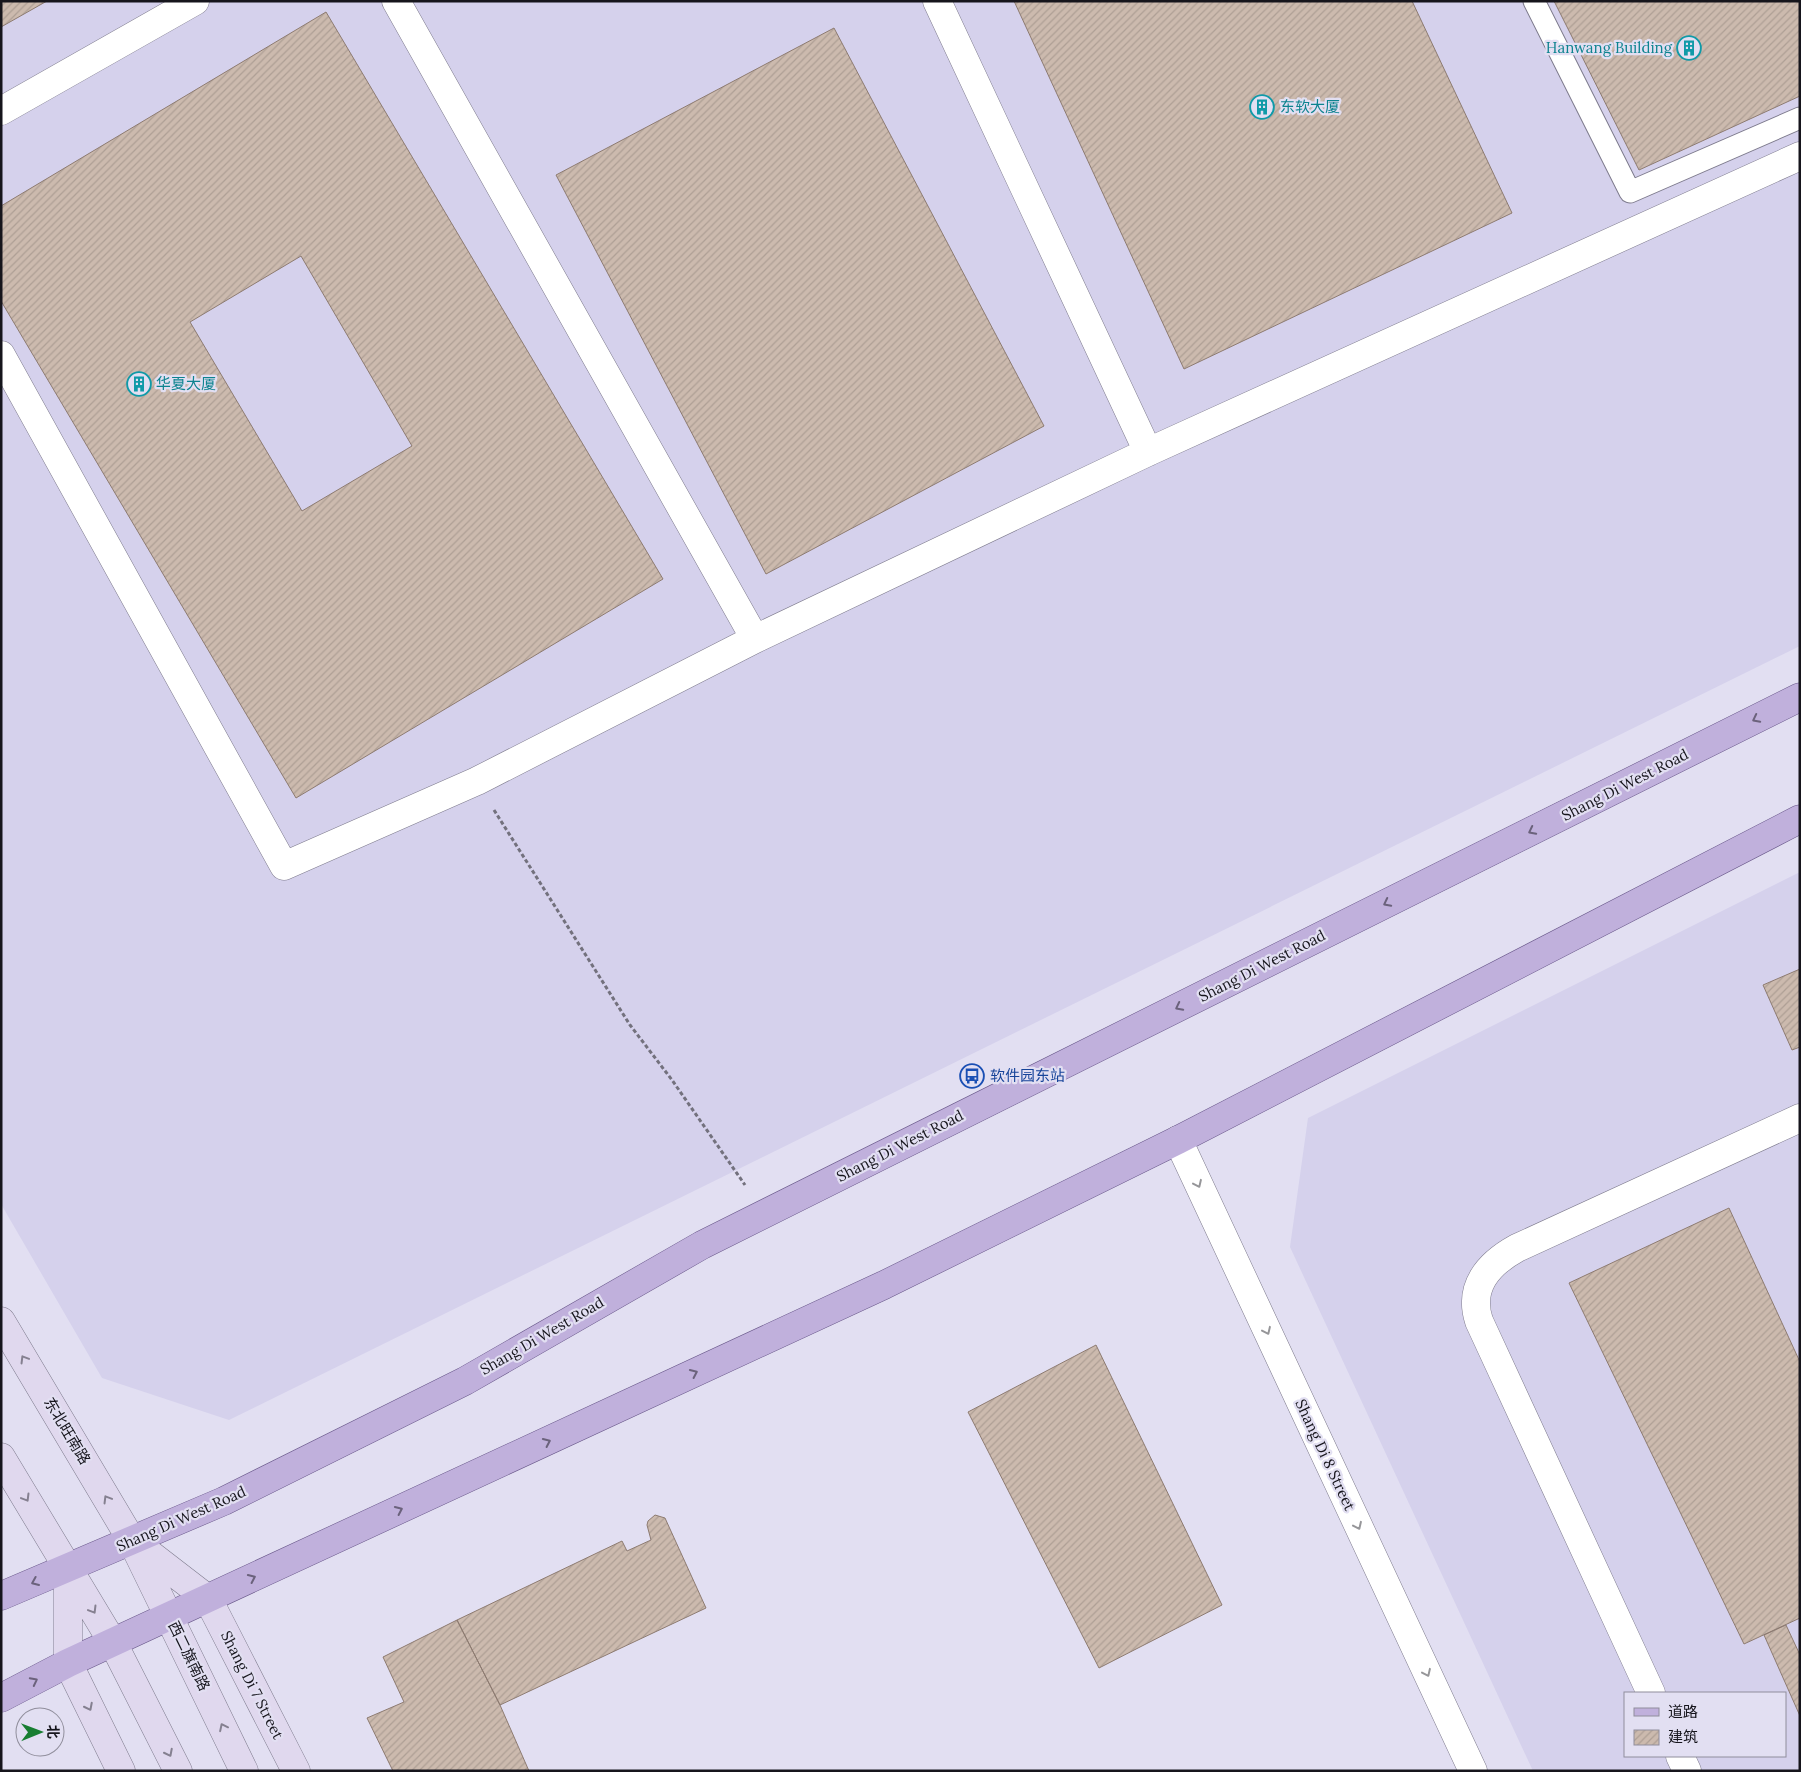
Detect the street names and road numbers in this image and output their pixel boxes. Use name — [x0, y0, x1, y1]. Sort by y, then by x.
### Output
street label: Shang Di West Road — [1558, 744, 1691, 825]
street label: Shang Di West Road — [1195, 925, 1328, 1006]
street label: Shang Di West Road — [833, 1105, 966, 1186]
street label: Shang Di West Road — [476, 1292, 607, 1379]
street label: 东北旺南路 — [40, 1394, 95, 1468]
street label: Shang Di 8 Street — [1291, 1396, 1360, 1514]
street label: Shang Di West Road — [113, 1481, 249, 1556]
street label: 西二旗南路 — [164, 1618, 214, 1694]
street label: Shang Di 7 Street — [217, 1627, 288, 1742]

